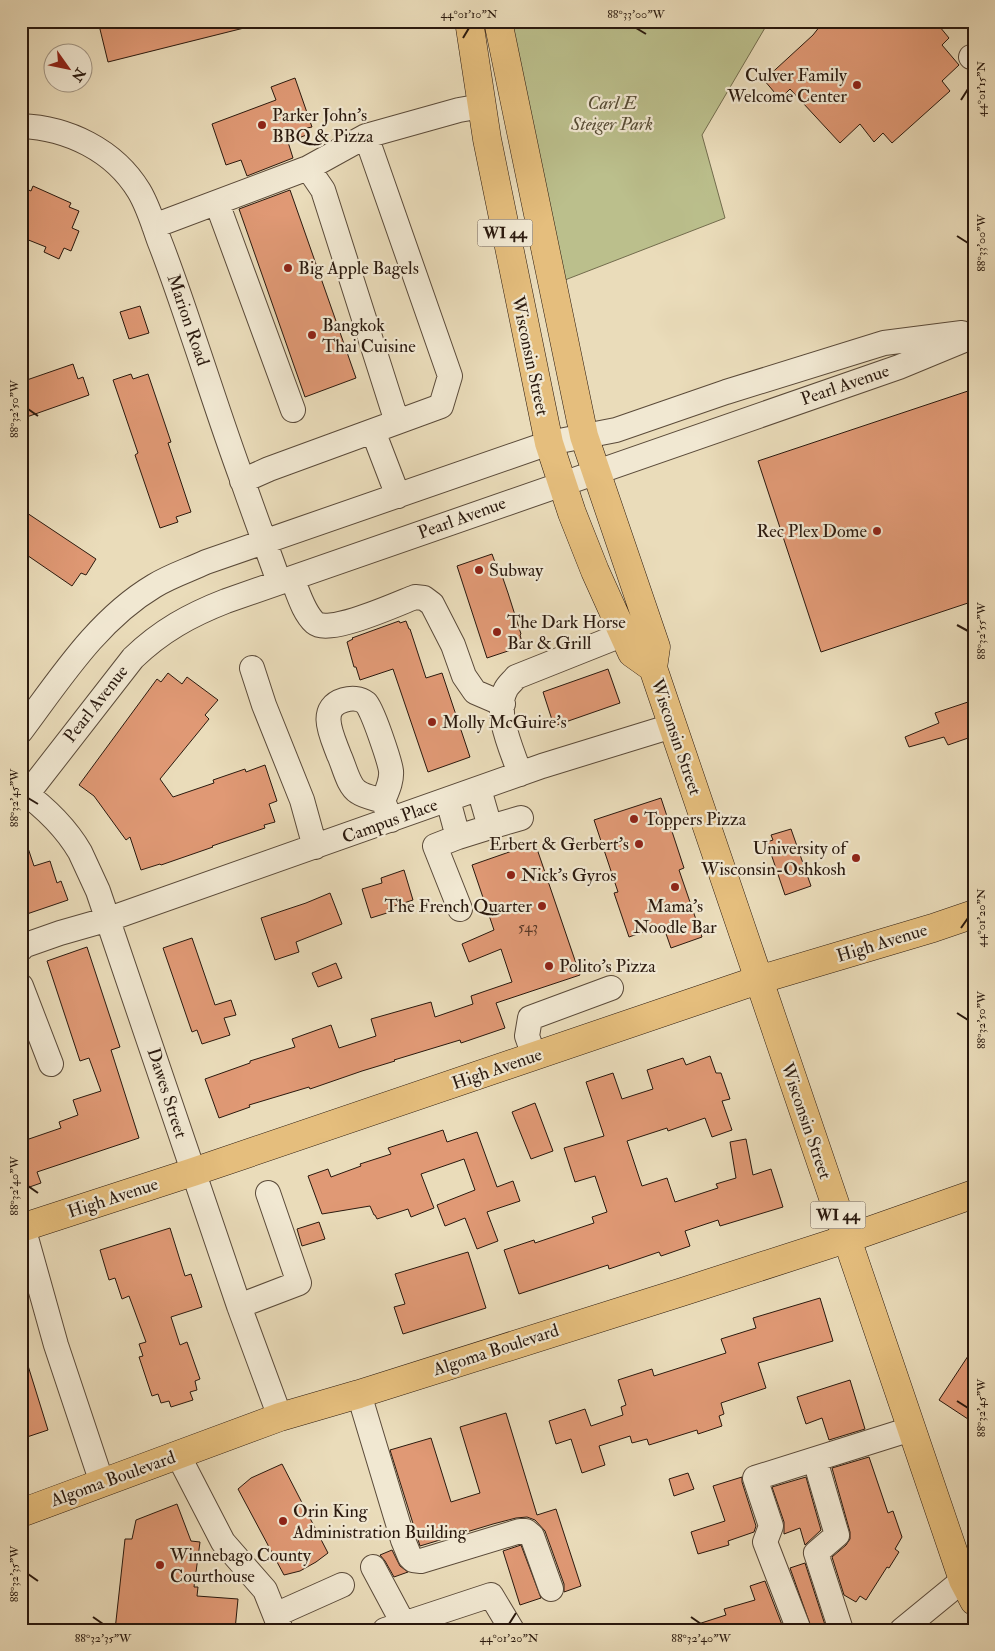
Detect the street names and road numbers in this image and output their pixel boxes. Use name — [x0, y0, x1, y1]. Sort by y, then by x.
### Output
road number: WI 44 — [478, 220, 532, 247]
street label: Marion Road — [162, 271, 214, 369]
street label: Wisconsin Street — [506, 293, 554, 418]
street label: Pearl Avenue — [798, 359, 893, 411]
street label: Pearl Avenue — [415, 491, 510, 545]
street label: Pearl Avenue — [59, 660, 134, 747]
street label: Wisconsin Street — [645, 675, 707, 798]
street label: Campus Place — [339, 793, 441, 849]
street label: High Avenue — [834, 918, 931, 968]
street label: High Avenue — [449, 1043, 546, 1095]
street label: Dawes Street — [142, 1045, 192, 1141]
street label: Wisconsin Street — [775, 1059, 837, 1182]
street label: High Avenue — [65, 1172, 162, 1223]
road number: WI 44 — [810, 1202, 866, 1228]
street label: Algoma Boulevard — [429, 1319, 562, 1382]
street label: Algoma Boulevard — [47, 1446, 179, 1513]

